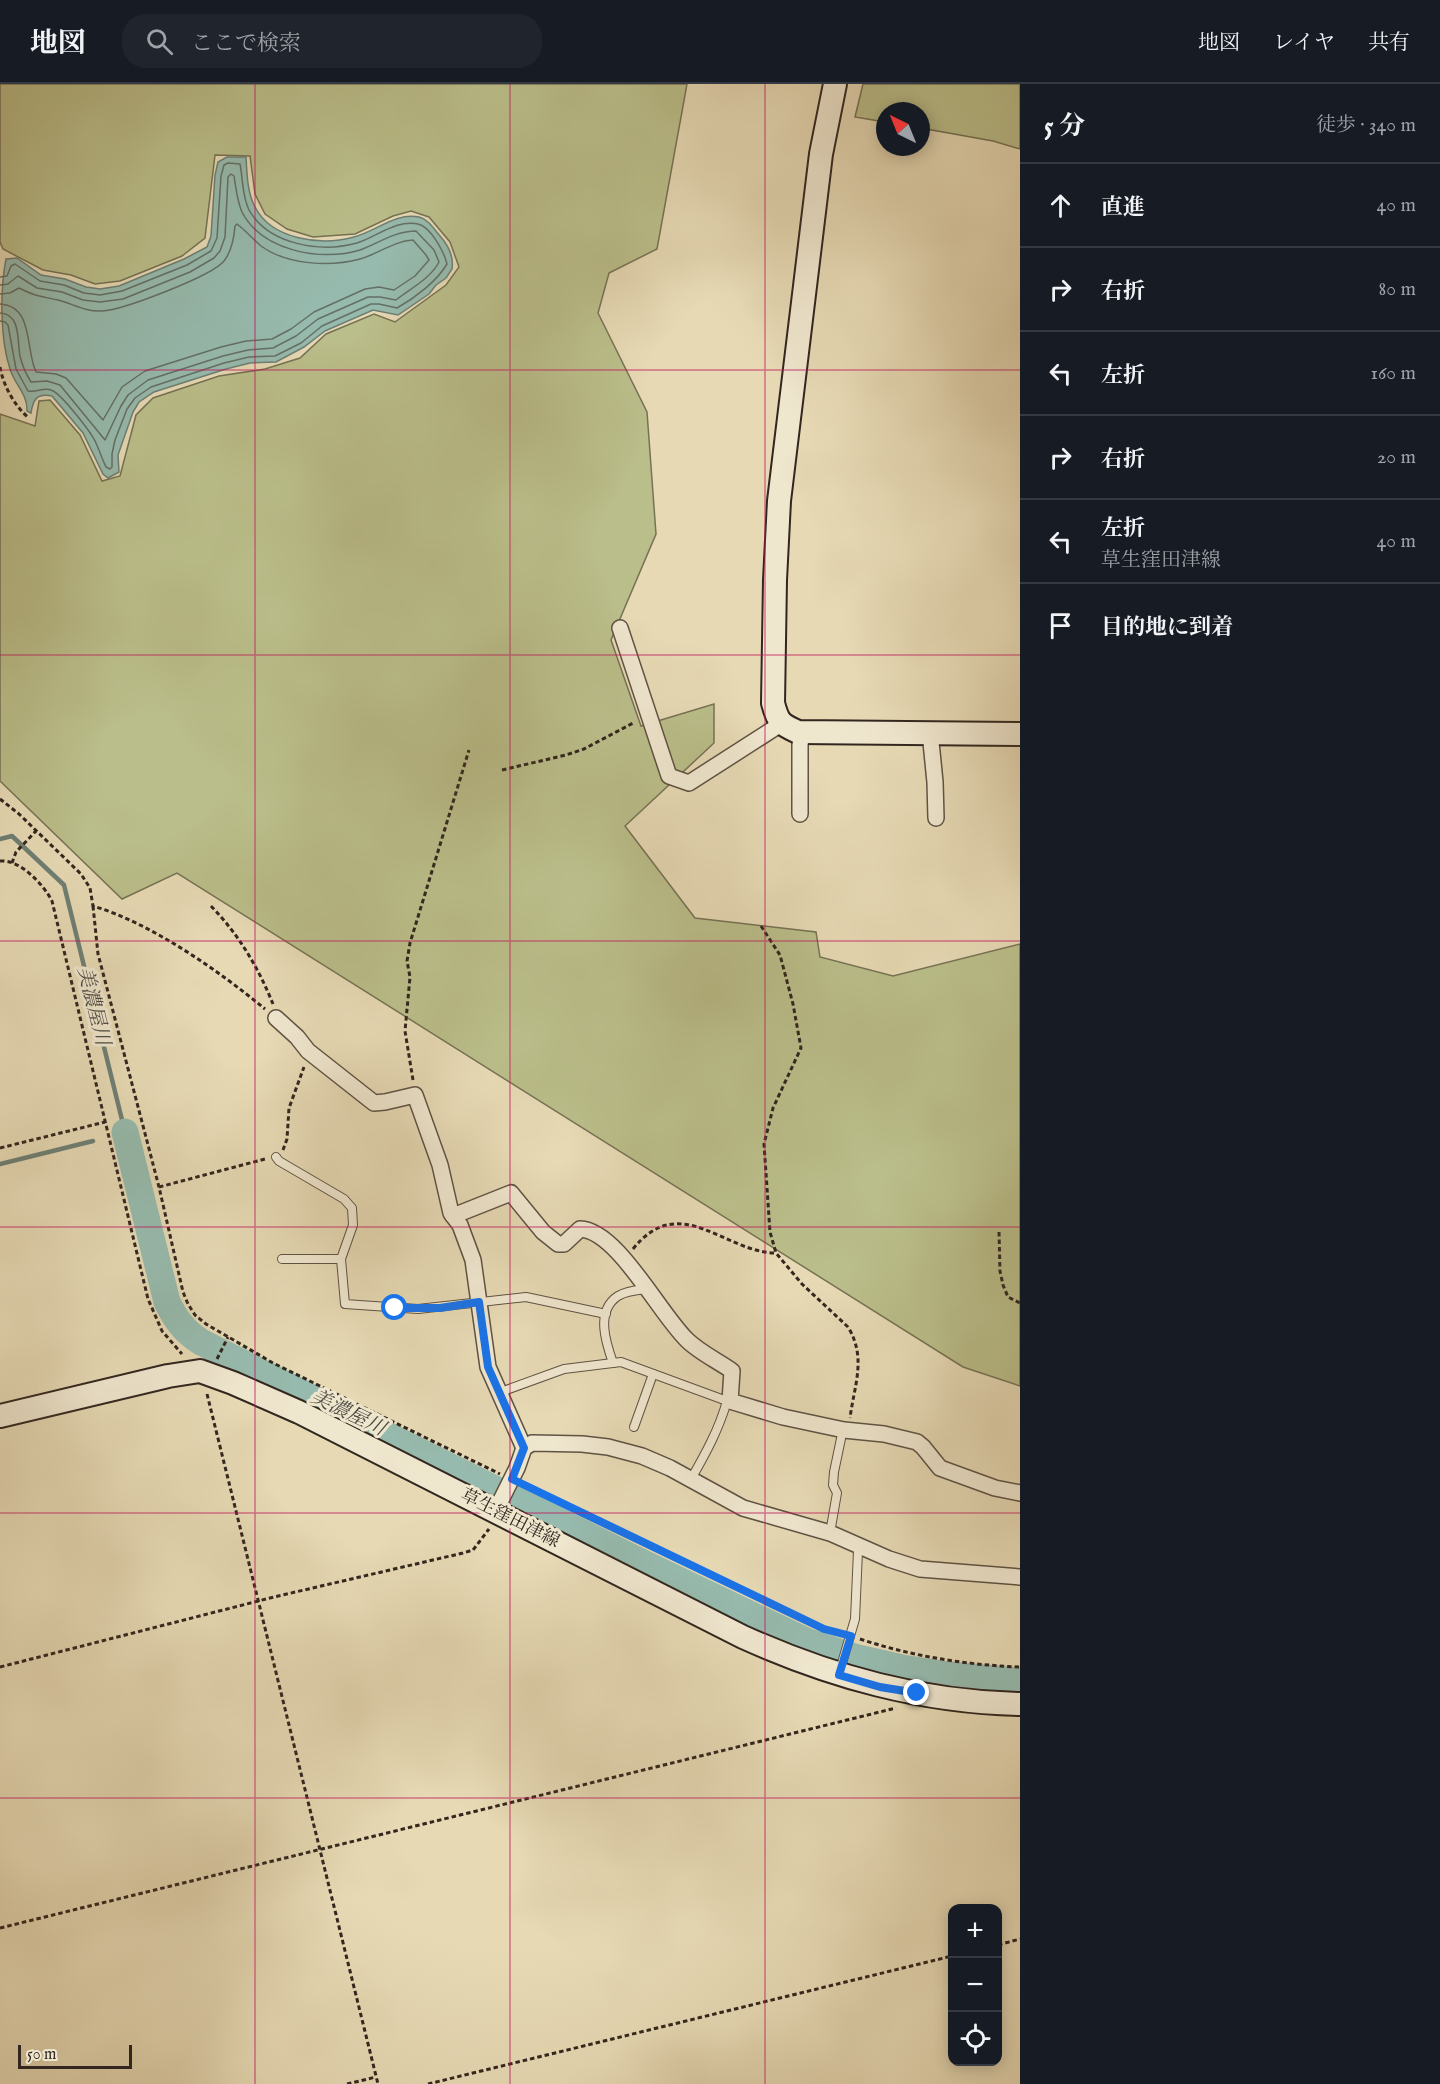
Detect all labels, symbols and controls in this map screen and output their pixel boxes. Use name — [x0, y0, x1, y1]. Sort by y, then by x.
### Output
search box — [122, 14, 542, 68]
icon: search — [143, 25, 176, 58]
text: 地図 — [30, 27, 86, 62]
text: ここで検索 — [191, 30, 301, 58]
text: 地図 — [1198, 30, 1240, 57]
text: レイヤ — [1273, 30, 1335, 57]
text: 共有 — [1368, 30, 1410, 57]
north arrow — [876, 102, 930, 156]
text: 5 分 — [1044, 110, 1085, 143]
text: 徒歩 · 340 m — [1316, 113, 1416, 138]
icon: ahead — [1044, 189, 1077, 222]
text: 40 m — [1377, 193, 1416, 218]
text: 直進 — [1101, 194, 1145, 222]
icon: right — [1044, 273, 1077, 306]
text: 80 m — [1379, 277, 1416, 302]
text: 右折 — [1101, 278, 1145, 306]
icon: left — [1044, 357, 1077, 390]
text: 160 m — [1370, 361, 1416, 386]
text: 左折 — [1101, 362, 1145, 390]
icon: right — [1044, 441, 1077, 474]
text: 20 m — [1377, 445, 1416, 470]
text: 右折 — [1101, 446, 1145, 474]
text: 左折 — [1101, 515, 1145, 543]
icon: left — [1044, 525, 1077, 558]
text: 40 m — [1377, 529, 1416, 554]
text: 草生窪田津線 — [1101, 548, 1221, 573]
icon: arrive — [1044, 609, 1077, 642]
text: 目的地に到着 — [1101, 614, 1233, 642]
water label: 美濃屋川 — [71, 964, 115, 1050]
route start — [381, 1294, 407, 1320]
water label: 美濃屋川 — [307, 1384, 391, 1443]
street label: 草生窪田津線 — [457, 1484, 563, 1554]
route end — [903, 1679, 929, 1705]
map controls — [948, 1904, 1002, 2066]
button: + — [948, 1904, 1002, 1958]
button: − — [948, 1958, 1002, 2012]
button: locate — [948, 2012, 1002, 2066]
scale bar — [18, 2042, 132, 2070]
text: 50 m — [27, 2045, 56, 2065]

